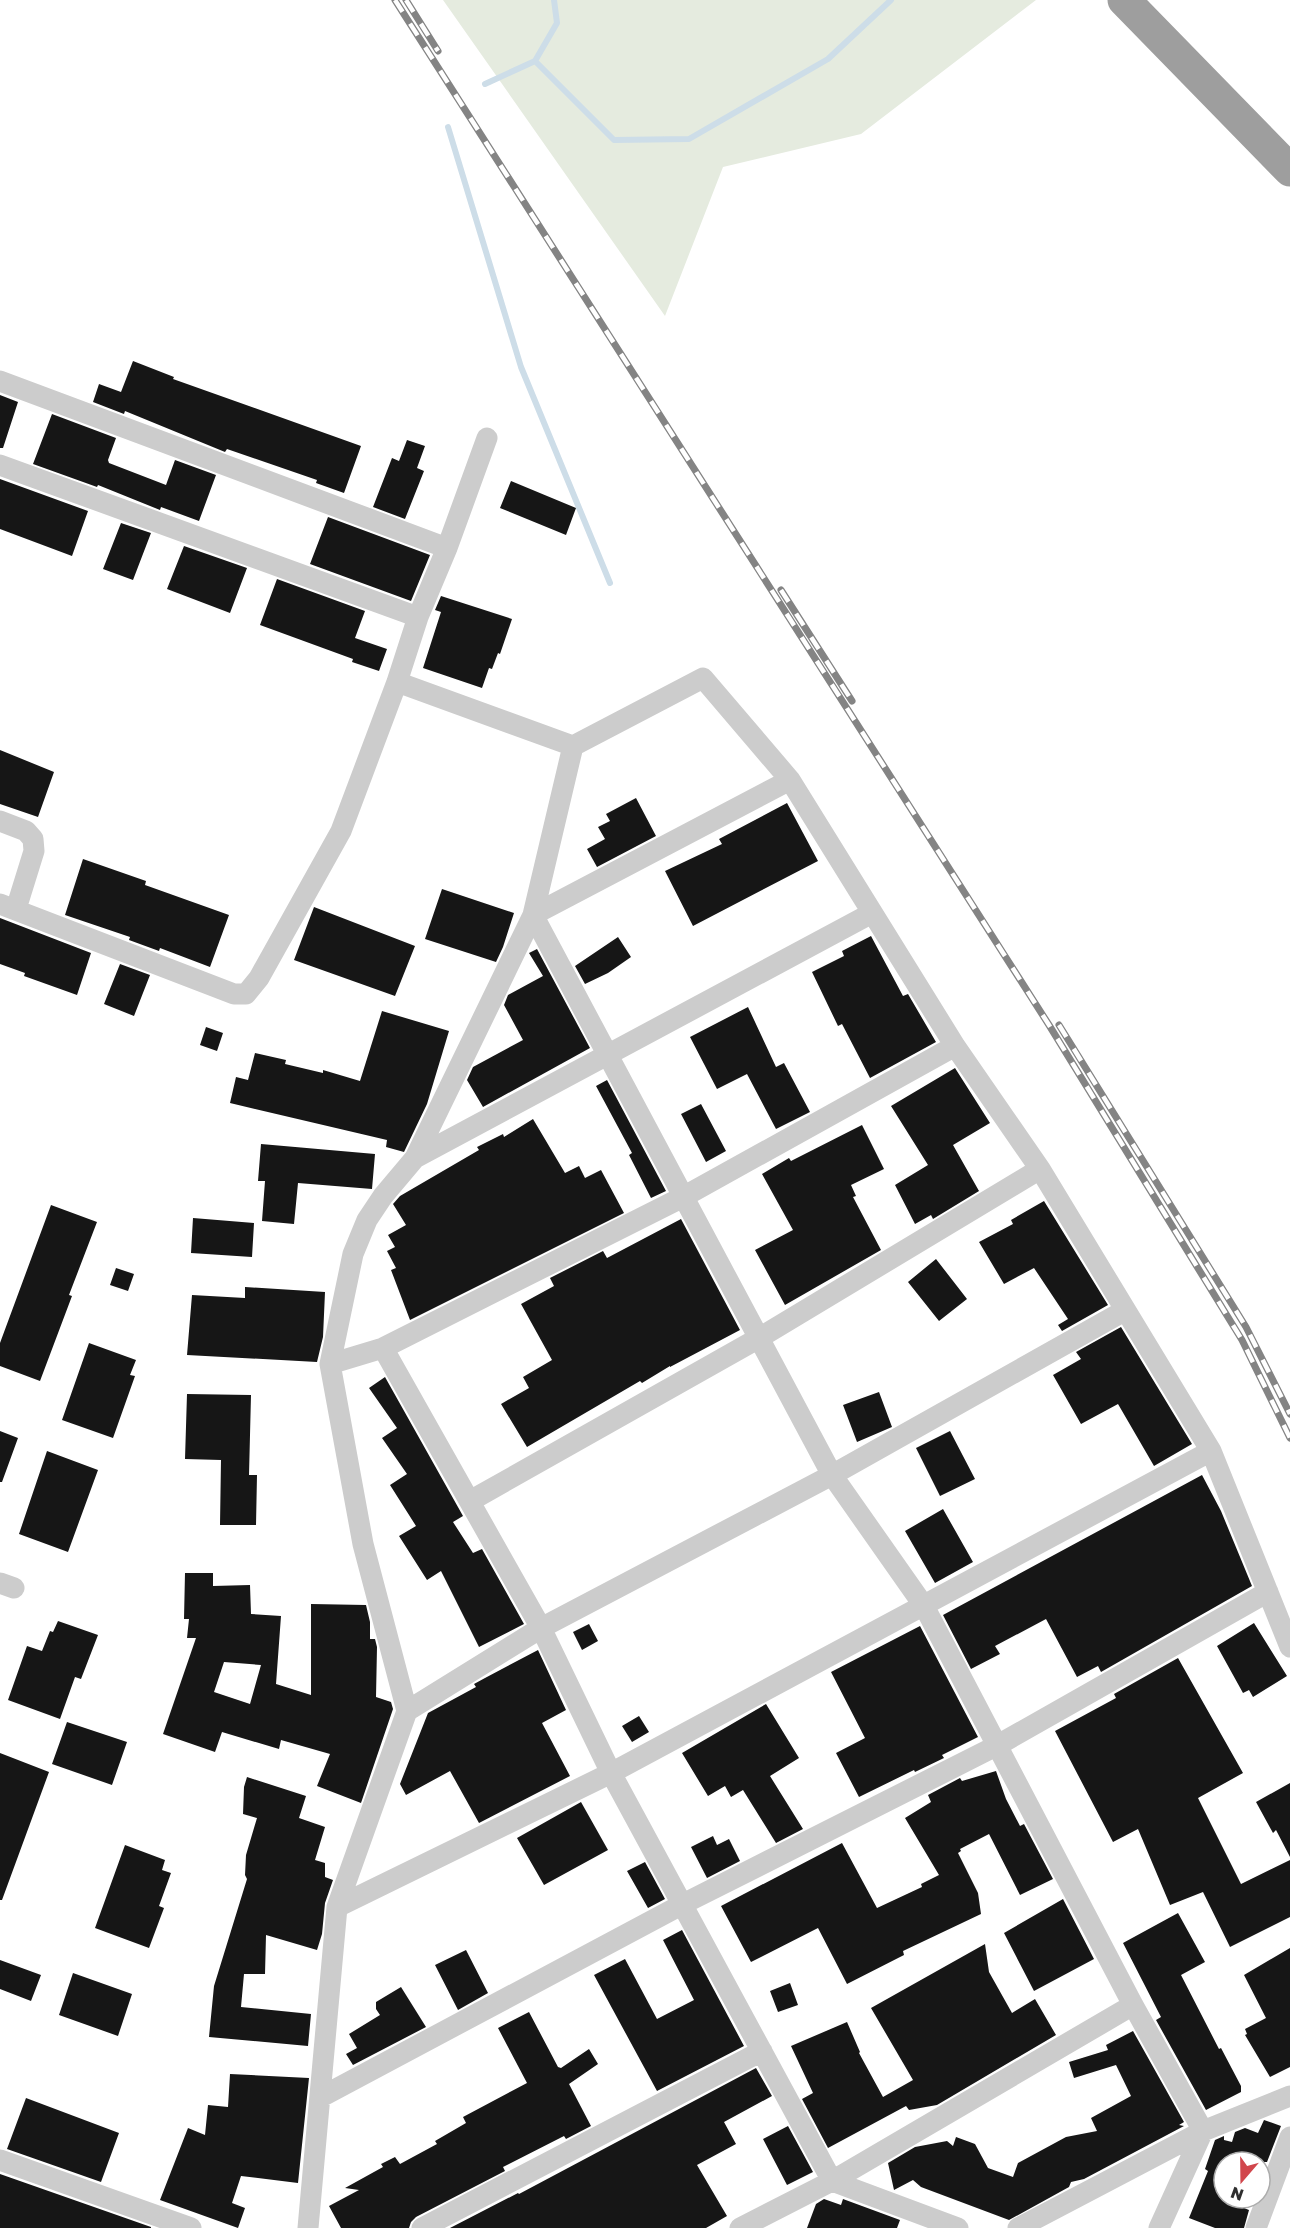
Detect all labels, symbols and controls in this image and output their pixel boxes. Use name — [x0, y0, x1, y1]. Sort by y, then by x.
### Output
north arrow — [1212, 2150, 1272, 2210]
text: N — [1228, 2183, 1246, 2206]

